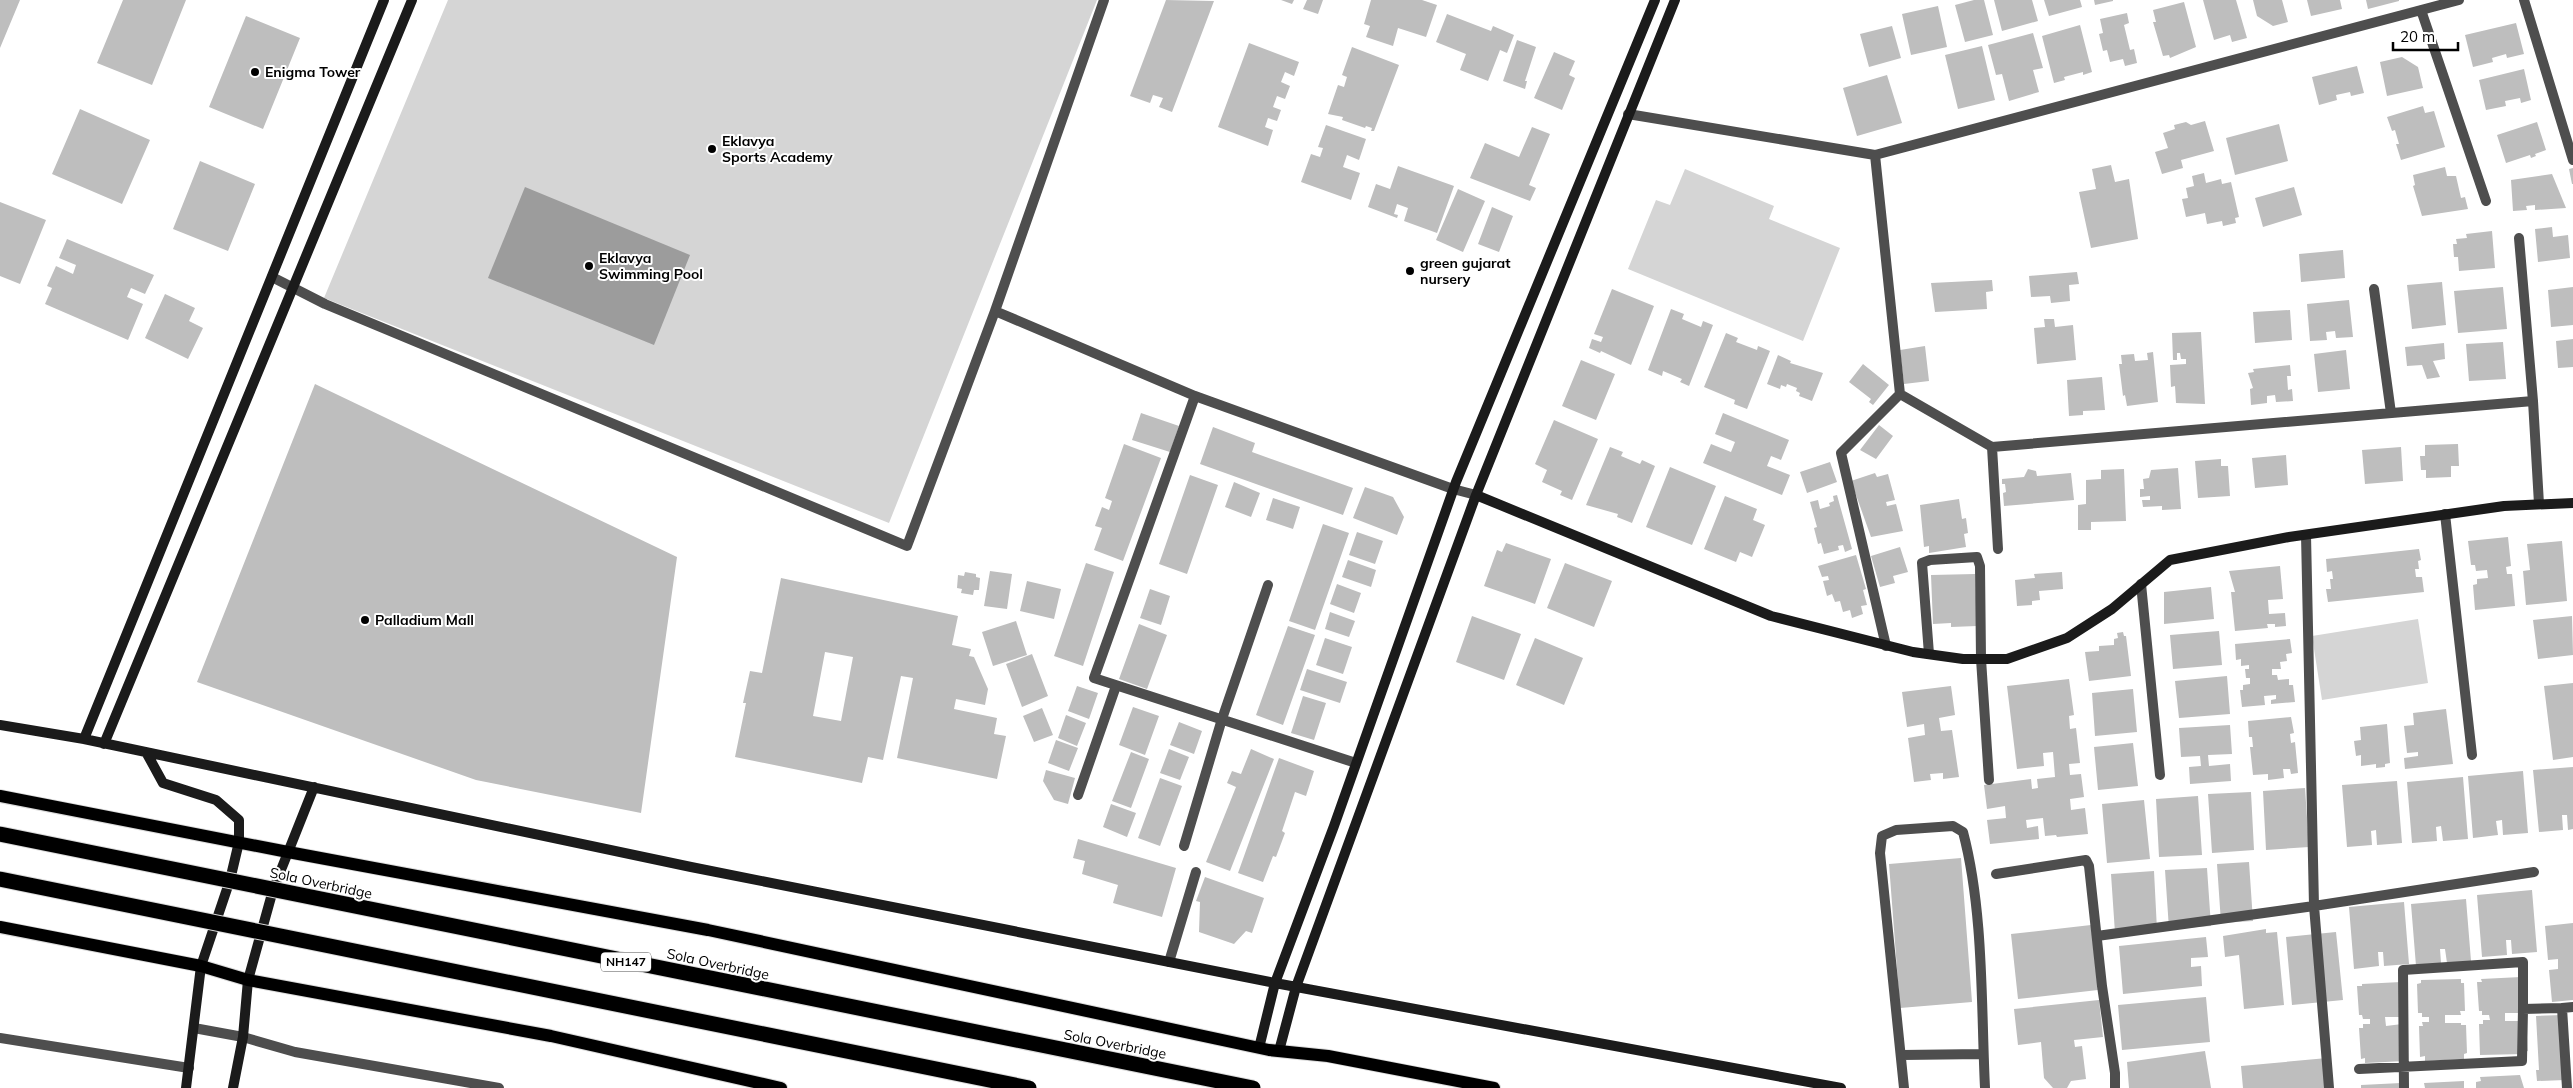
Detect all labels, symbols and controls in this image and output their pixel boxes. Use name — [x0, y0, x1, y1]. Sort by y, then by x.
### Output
scale bar — [2393, 20, 2458, 52]
text: 20 m — [2400, 27, 2435, 46]
place label: Enigma Tower — [265, 63, 361, 81]
marker: Enigma Tower — [249, 66, 261, 78]
place label: Eklavya Sports Academy — [722, 132, 833, 166]
marker: Eklavya Sports Academy — [706, 143, 718, 155]
place label: Eklavya Swimming Pool — [599, 249, 703, 283]
place label: green gujarat nursery — [1420, 254, 1511, 288]
marker: Eklavya Swimming Pool — [583, 260, 595, 272]
marker: green gujarat nursery — [1404, 265, 1416, 277]
place label: Palladium Mall — [375, 611, 474, 629]
marker: Palladium Mall — [359, 614, 371, 626]
street label: Sola Overbridge — [268, 863, 374, 903]
street label: Sola Overbridge — [665, 944, 771, 984]
road number: NH147 — [601, 952, 651, 972]
street label: Sola Overbridge — [1062, 1025, 1168, 1063]

